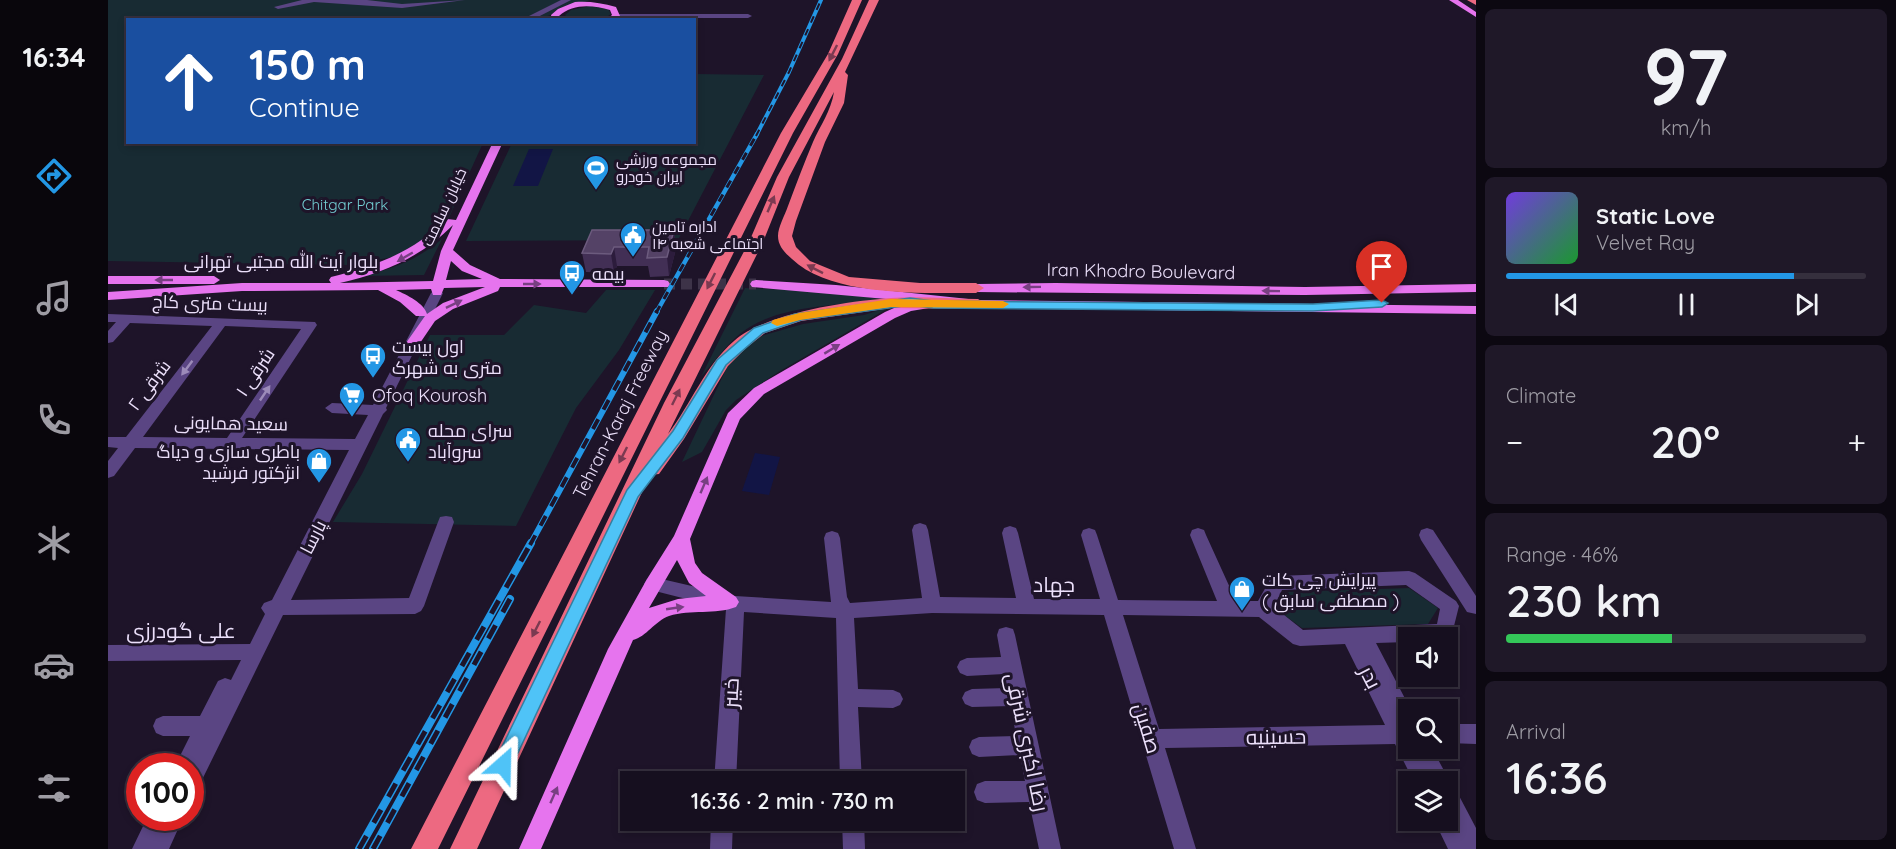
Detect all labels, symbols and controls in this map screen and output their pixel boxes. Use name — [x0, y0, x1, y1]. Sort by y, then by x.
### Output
text: 97 — [1644, 27, 1728, 125]
text: 150 m — [249, 38, 366, 91]
text: 16:34 — [22, 40, 86, 74]
icon: ahead — [150, 42, 228, 120]
one-way arrow — [828, 44, 838, 62]
text: Continue — [249, 90, 360, 124]
text: km/h — [1661, 115, 1711, 140]
place label: مجموعه ورزشی ایران خودرو — [616, 150, 717, 187]
sports icon: مجموعه ورزشی ایران خودرو — [581, 153, 611, 191]
icon: directions — [33, 155, 75, 197]
street label: خیابان سلامت — [418, 165, 471, 250]
park label: Chitgar Park — [302, 195, 388, 214]
one-way arrow — [767, 195, 776, 212]
text: Static Love — [1596, 202, 1715, 230]
place label: اداره تامین اجتماعی شعبه ۱۴ — [652, 217, 763, 254]
public building icon: اداره تامین اجتماعی شعبه ۱۴ — [618, 220, 648, 258]
text: Velvet Ray — [1596, 230, 1695, 255]
pin — [1356, 241, 1407, 303]
street label: بلوار آیت الله مجتبی تهرانی — [184, 250, 378, 273]
icon: arrive — [1365, 250, 1398, 283]
one-way arrow — [396, 252, 413, 262]
bus stop icon: بیمه — [557, 258, 587, 296]
street label: Iran Khodro Boulevard — [1047, 258, 1235, 284]
place label: بیمه — [592, 262, 625, 285]
one-way arrow — [807, 264, 824, 274]
one-way arrow — [707, 272, 716, 289]
one-way arrow — [155, 275, 174, 285]
icon: music — [33, 277, 75, 319]
one-way arrow — [523, 279, 542, 289]
one-way arrow — [1022, 282, 1041, 292]
one-way arrow — [1261, 286, 1280, 296]
icon: previous — [1550, 288, 1583, 321]
icon: pause — [1670, 288, 1703, 321]
icon: next — [1790, 288, 1823, 321]
street label: بیست متری کاج — [152, 289, 268, 318]
one-way arrow — [446, 299, 463, 308]
street label: Tehran-Karaj Freeway — [567, 326, 673, 502]
place label: اول بیست متری به شهرک — [392, 335, 502, 379]
bus stop icon: اول بیست متری به شهرک — [358, 341, 388, 379]
street label: ۱ شرقی — [230, 343, 280, 401]
one-way arrow — [824, 343, 840, 354]
street label: ۲ شرقی — [122, 355, 176, 415]
one-way arrow — [180, 360, 193, 376]
supermarket icon: Ofoq Kourosh — [337, 380, 367, 418]
text: Climate — [1506, 383, 1576, 408]
place label: Ofoq Kourosh — [372, 384, 487, 407]
one-way arrow — [259, 385, 270, 401]
one-way arrow — [671, 389, 681, 406]
icon: phone — [33, 399, 75, 441]
street label: سعید همایونی — [174, 411, 288, 435]
text: 20° — [1651, 413, 1720, 469]
place label: سرای محله سروآباد — [428, 419, 512, 463]
text: − — [1506, 421, 1523, 462]
text: + — [1847, 421, 1866, 462]
public building icon: سرای محله سروآباد — [393, 425, 423, 463]
place label: باطری سازی و دیاگ انژکتور فرشید — [156, 440, 300, 484]
shop icon: باطری سازی و دیاگ انژکتور فرشید — [304, 446, 334, 484]
one-way arrow — [619, 446, 628, 463]
one-way arrow — [699, 475, 709, 493]
street label: پارسا — [295, 516, 332, 558]
icon: climate — [33, 522, 75, 564]
text: Range · 46% — [1506, 542, 1618, 567]
place label: پیرایش چی کات ( مصطفی سابق ) — [1262, 568, 1399, 613]
street label: جهاد — [1033, 571, 1075, 598]
text: 230 km — [1506, 572, 1662, 628]
shop icon: پیرایش چی کات ( مصطفی سابق ) — [1227, 574, 1257, 612]
one-way arrow — [665, 603, 684, 612]
street label: علی گودرزی — [126, 617, 236, 644]
one-way arrow — [531, 620, 540, 637]
map controls — [1398, 627, 1458, 831]
button: sound — [1398, 627, 1458, 687]
icon: car — [33, 644, 75, 686]
street label: بدر — [1354, 660, 1388, 693]
street label: رضا اکبری شرقی — [1000, 670, 1055, 814]
street label: خیبر — [716, 677, 744, 710]
button: search — [1398, 699, 1458, 759]
street label: صفین — [1127, 700, 1168, 757]
text: Arrival — [1506, 719, 1566, 744]
street label: حسینیه — [1246, 722, 1306, 750]
position arrow — [471, 733, 535, 797]
text: 16:36 — [1506, 749, 1608, 805]
speed limit sign: 100 — [126, 753, 204, 831]
icon: filters — [33, 767, 75, 809]
button: layers — [1398, 771, 1458, 831]
one-way arrow — [549, 786, 559, 804]
text: 16:36 · 2 min · 730 m — [691, 787, 894, 815]

